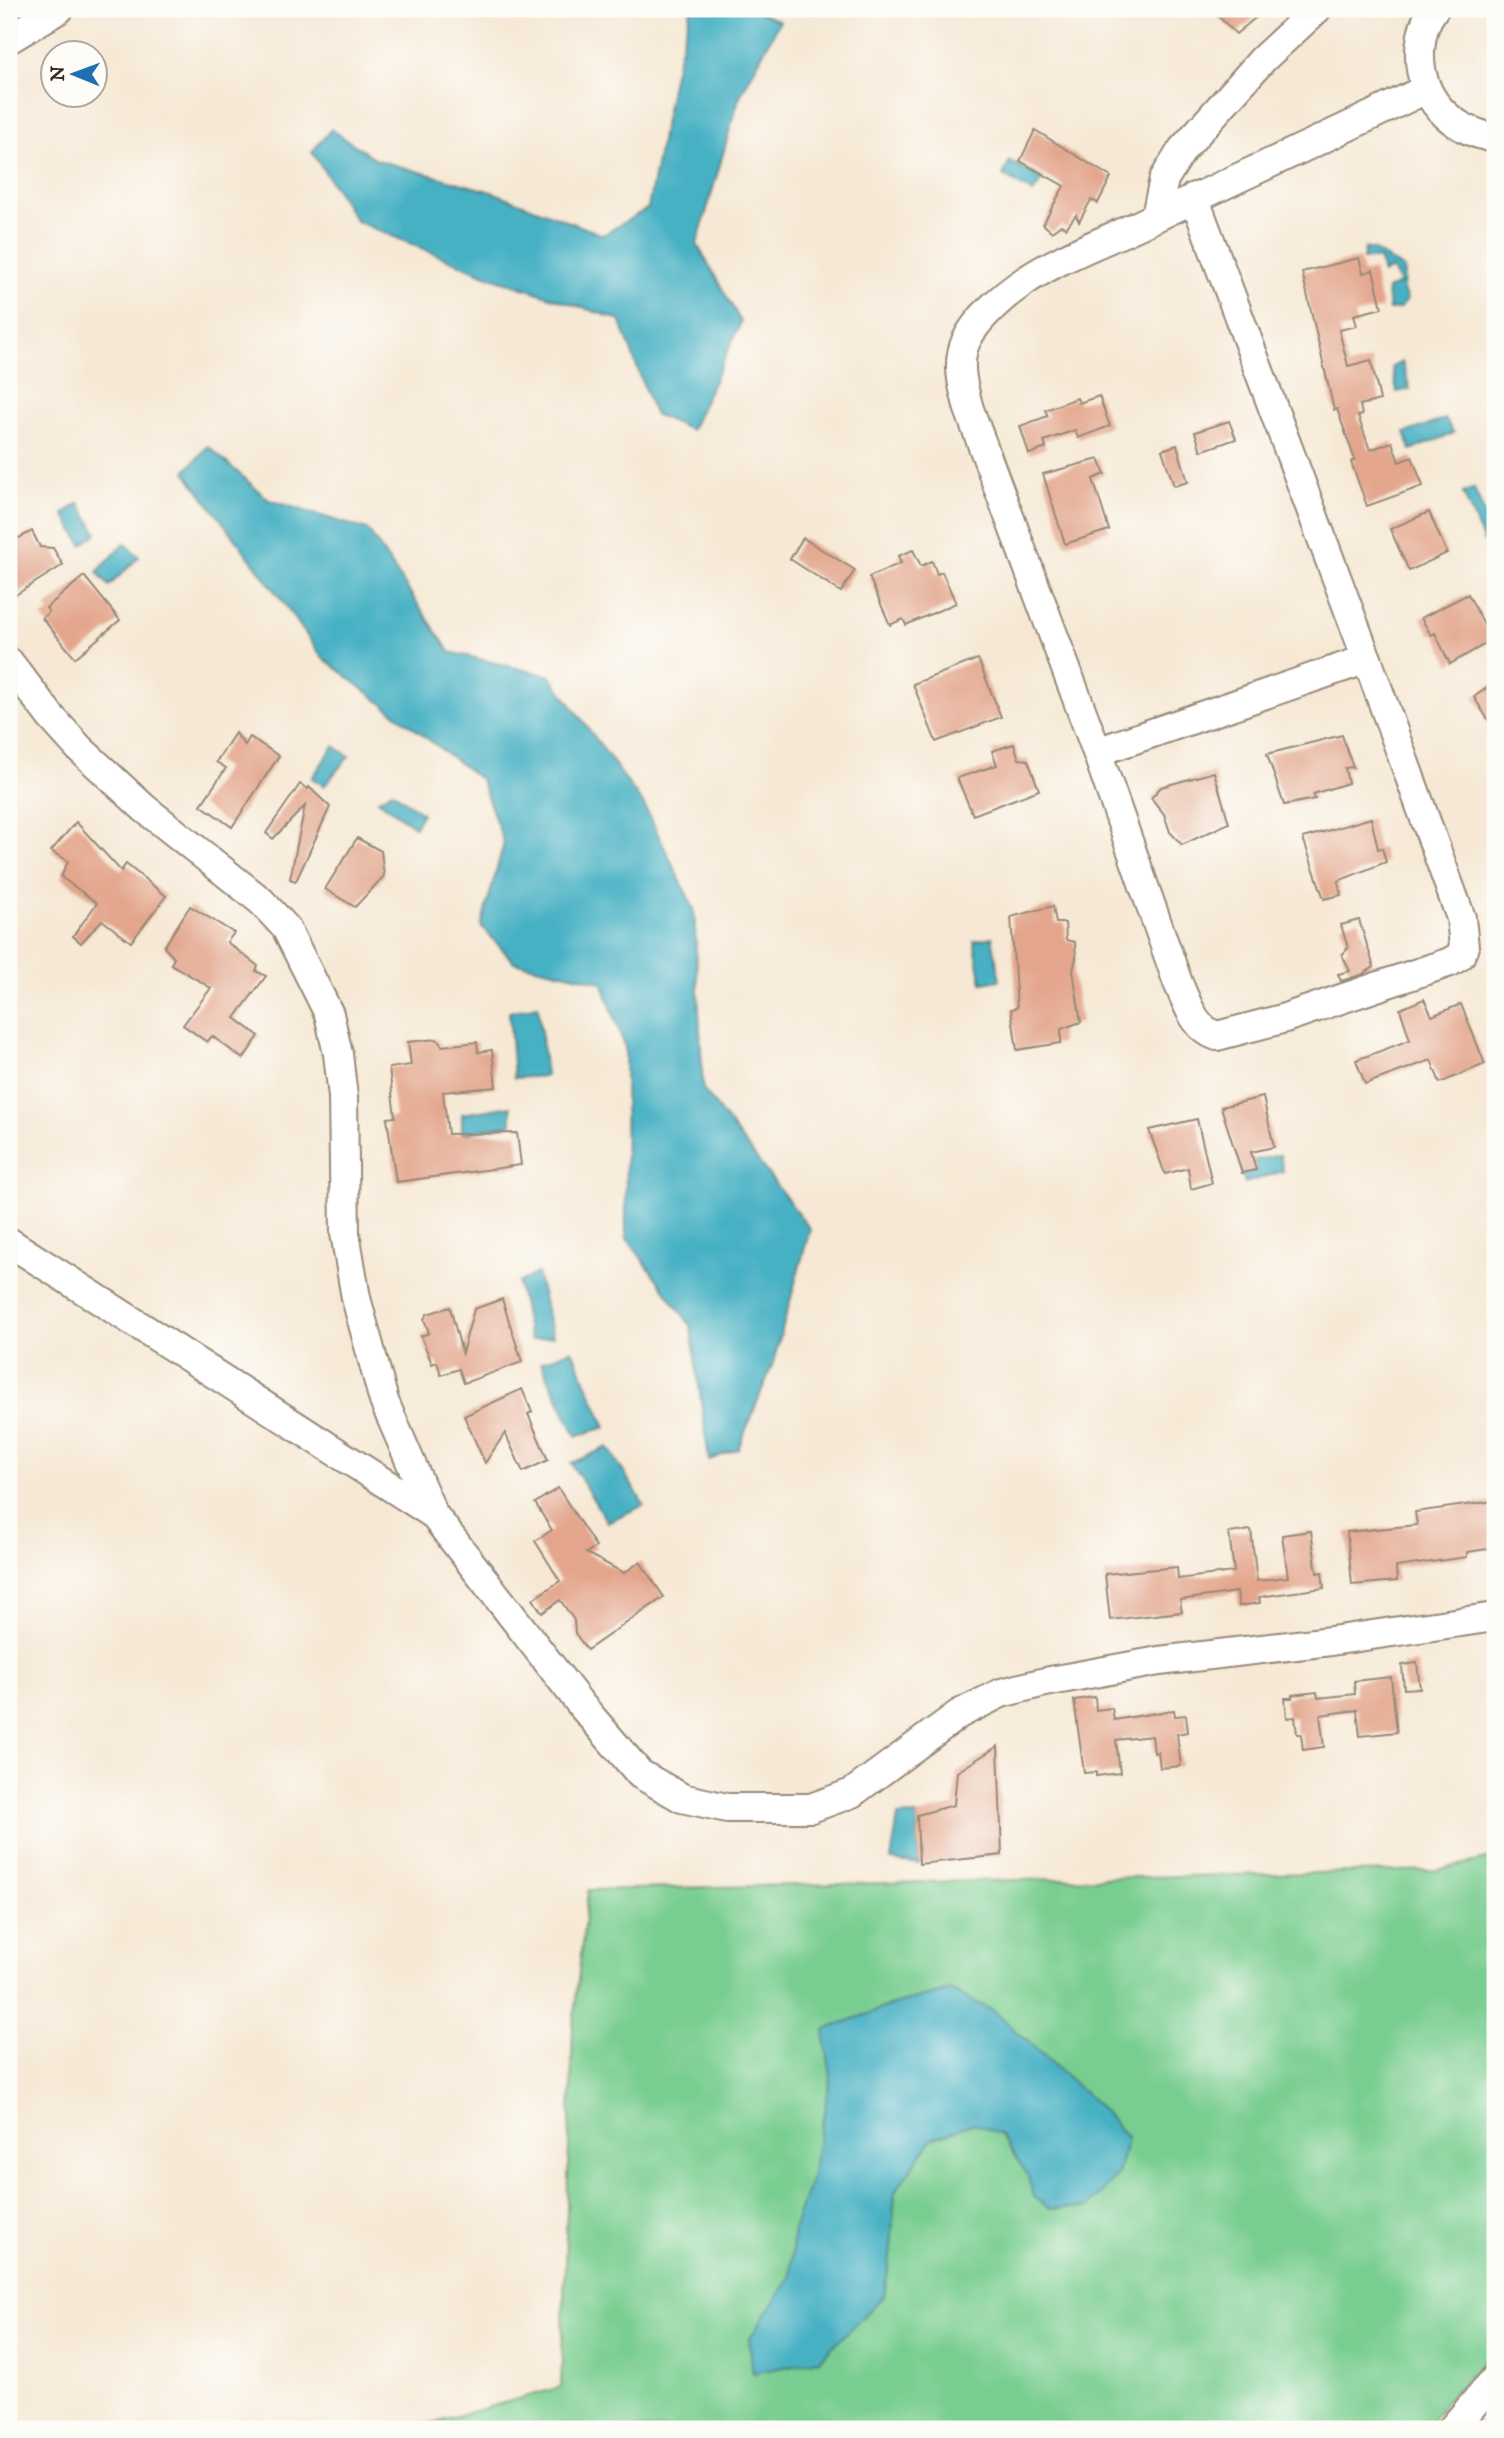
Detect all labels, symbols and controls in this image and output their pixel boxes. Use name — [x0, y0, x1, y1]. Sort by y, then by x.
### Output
north arrow — [38, 38, 108, 108]
text: N — [47, 65, 70, 82]

